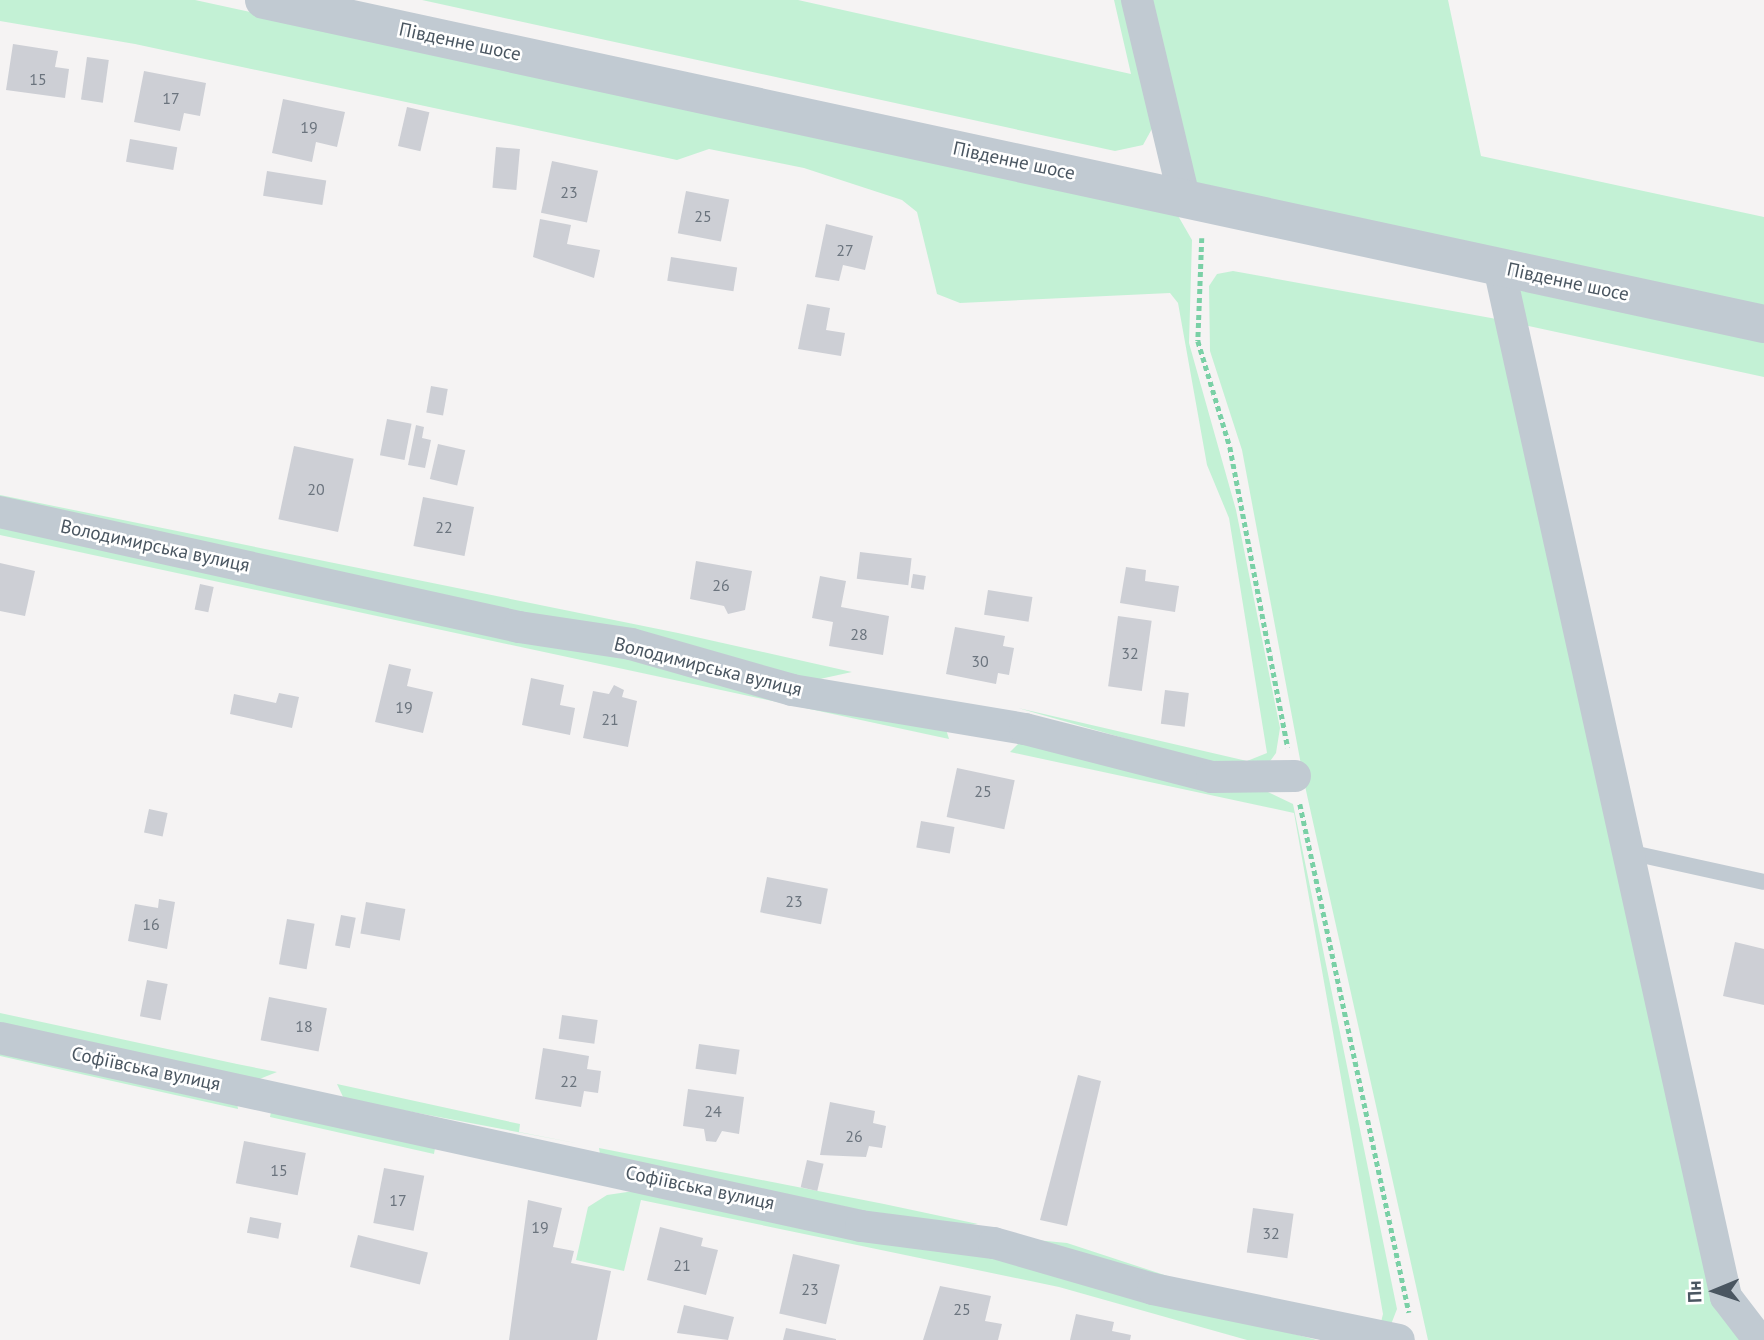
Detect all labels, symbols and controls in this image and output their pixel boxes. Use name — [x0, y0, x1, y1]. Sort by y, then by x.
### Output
street label: Південне шосе — [397, 18, 523, 66]
house number: 15 — [29, 69, 47, 89]
house number: 17 — [162, 88, 180, 108]
house number: 19 — [300, 117, 318, 137]
street label: Південне шосе — [951, 137, 1077, 185]
house number: 23 — [560, 182, 578, 202]
house number: 25 — [694, 206, 712, 226]
house number: 27 — [836, 240, 854, 260]
street label: Південне шосе — [1505, 258, 1631, 306]
house number: 20 — [307, 479, 325, 499]
street label: Володимирська вулиця — [58, 515, 252, 577]
house number: 22 — [435, 517, 453, 537]
house number: 26 — [712, 575, 730, 595]
house number: 28 — [850, 624, 868, 644]
street label: Володимирська вулиця — [612, 633, 804, 701]
house number: 32 — [1121, 643, 1139, 663]
house number: 30 — [971, 651, 989, 671]
house number: 19 — [395, 697, 413, 717]
house number: 21 — [601, 709, 619, 729]
house number: 25 — [974, 781, 992, 801]
house number: 23 — [785, 891, 803, 911]
house number: 16 — [142, 914, 160, 934]
house number: 18 — [295, 1016, 313, 1036]
street label: Софіївська вулиця — [70, 1042, 222, 1096]
house number: 22 — [560, 1071, 578, 1091]
house number: 24 — [704, 1101, 722, 1121]
house number: 26 — [845, 1126, 863, 1146]
house number: 15 — [270, 1160, 288, 1180]
street label: Софіївська вулиця — [624, 1161, 776, 1215]
house number: 17 — [389, 1190, 407, 1210]
house number: 19 — [531, 1217, 549, 1237]
house number: 32 — [1262, 1223, 1280, 1243]
house number: 21 — [673, 1255, 691, 1275]
north arrow — [1680, 1256, 1750, 1326]
house number: 23 — [801, 1279, 819, 1299]
text: Пн — [1682, 1280, 1706, 1303]
house number: 25 — [953, 1299, 971, 1319]

